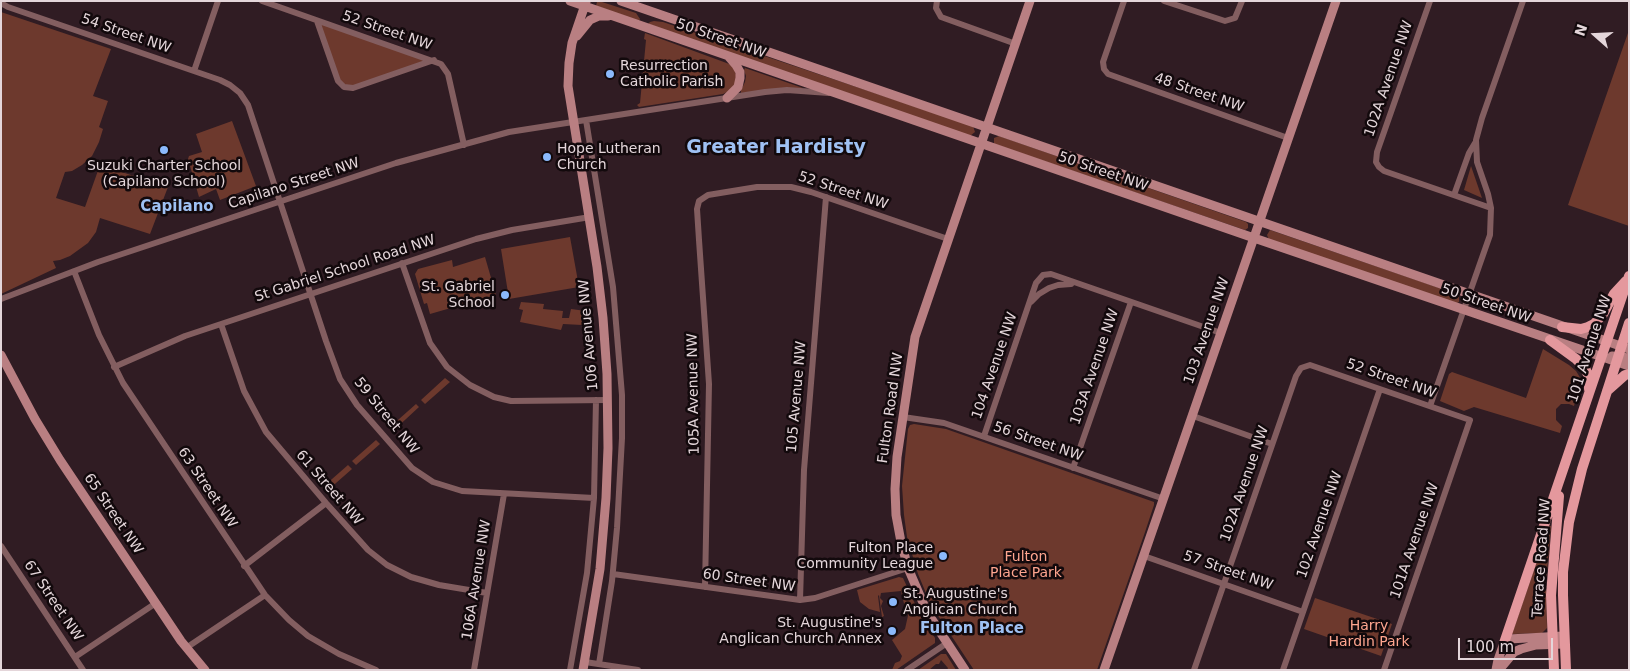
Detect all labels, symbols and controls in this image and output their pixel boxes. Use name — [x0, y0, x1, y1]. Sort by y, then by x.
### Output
street label: 52 Street NW — [340, 8, 434, 54]
north arrow — [1570, 10, 1620, 60]
street label: 54 Street NW — [79, 11, 173, 57]
street label: 50 Street NW — [674, 16, 768, 62]
street label: 102A Avenue NW — [1361, 19, 1417, 139]
text: N — [1571, 22, 1590, 38]
place label: Resurrection Catholic Parish — [620, 58, 723, 90]
marker: Resurrection Catholic Parish — [604, 68, 616, 80]
street label: 48 Street NW — [1152, 70, 1246, 116]
district label: Greater Hardisty — [686, 137, 866, 159]
place label: Hope Lutheran Church — [557, 141, 661, 174]
marker: Suzuki Charter School (Capilano School) — [158, 144, 170, 156]
street label: 50 Street NW — [1056, 149, 1150, 195]
marker: Hope Lutheran Church — [541, 151, 553, 163]
street label: Capilano Street NW — [226, 155, 362, 213]
place label: Suzuki Charter School (Capilano School) — [87, 158, 241, 190]
street label: 52 Street NW — [796, 169, 890, 213]
district label: Capilano — [140, 198, 214, 216]
street label: St Gabriel School Road NW — [253, 232, 437, 306]
street label: 103 Avenue NW — [1181, 275, 1233, 387]
place label: St. Gabriel School — [421, 279, 495, 312]
street label: 106 Avenue NW — [576, 279, 602, 391]
street label: 50 Street NW — [1439, 281, 1533, 327]
marker: St. Gabriel School — [499, 289, 511, 301]
street label: 101 Avenue NW — [1565, 293, 1615, 405]
street label: 103A Avenue NW — [1067, 307, 1123, 427]
street label: 104 Avenue NW — [969, 310, 1021, 422]
street label: 105A Avenue NW — [685, 333, 703, 455]
street label: 105 Avenue NW — [784, 341, 810, 453]
street label: Fulton Road NW — [875, 352, 907, 464]
street label: 52 Street NW — [1344, 356, 1438, 402]
street label: 59 Street NW — [350, 374, 422, 458]
street label: 56 Street NW — [991, 419, 1085, 465]
street label: 102A Avenue NW — [1217, 424, 1273, 544]
street label: 63 Street NW — [174, 445, 240, 531]
street label: 61 Street NW — [292, 447, 366, 529]
street label: 102 Avenue NW — [1294, 469, 1346, 581]
street label: 65 Street NW — [80, 471, 146, 557]
street label: 101A Avenue NW — [1387, 481, 1443, 601]
street label: Terrace Road NW — [1529, 498, 1555, 618]
street label: 106A Avenue NW — [459, 519, 495, 641]
place label: Fulton Place Community League — [796, 540, 933, 572]
street label: 57 Street NW — [1181, 548, 1275, 594]
park label: Fulton Place Park — [990, 549, 1062, 582]
marker: Fulton Place Community League — [937, 550, 949, 562]
street label: 67 Street NW — [20, 558, 86, 644]
street label: 60 Street NW — [702, 566, 796, 596]
place label: St. Augustine's Anglican Church — [903, 586, 1017, 618]
marker: St. Augustine's Anglican Church — [887, 596, 899, 608]
place label: St. Augustine's Anglican Church Annex — [719, 615, 882, 648]
park label: Harry Hardin Park — [1329, 618, 1409, 650]
district label: Fulton Place — [920, 620, 1024, 638]
marker: St. Augustine's Anglican Church Annex — [886, 625, 898, 637]
scale bar — [1460, 628, 1555, 660]
text: 100 m — [1466, 638, 1514, 656]

